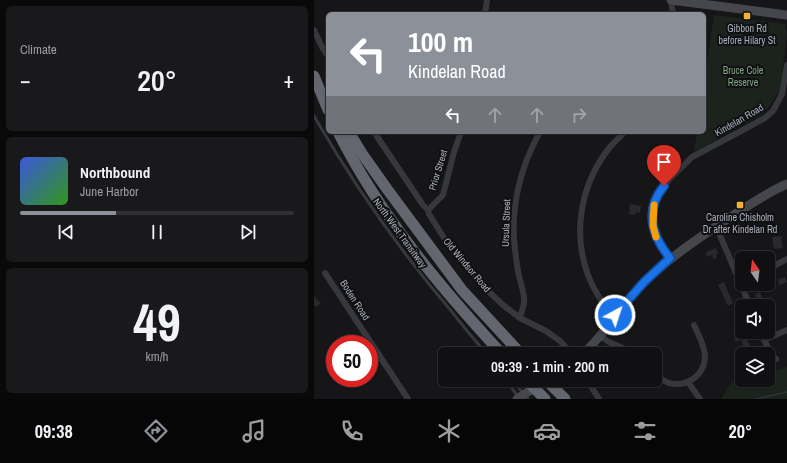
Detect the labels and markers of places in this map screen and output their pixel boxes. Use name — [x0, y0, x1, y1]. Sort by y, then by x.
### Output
marker: Gibbon Rd before Hilary St — [742, 11, 752, 21]
place label: Gibbon Rd before Hilary St — [719, 22, 776, 47]
pin — [647, 145, 681, 186]
marker: Caroline Chisholm Dr after Kindelan Rd — [735, 200, 745, 210]
place label: Caroline Chisholm Dr after Kindelan Rd — [703, 211, 777, 236]

